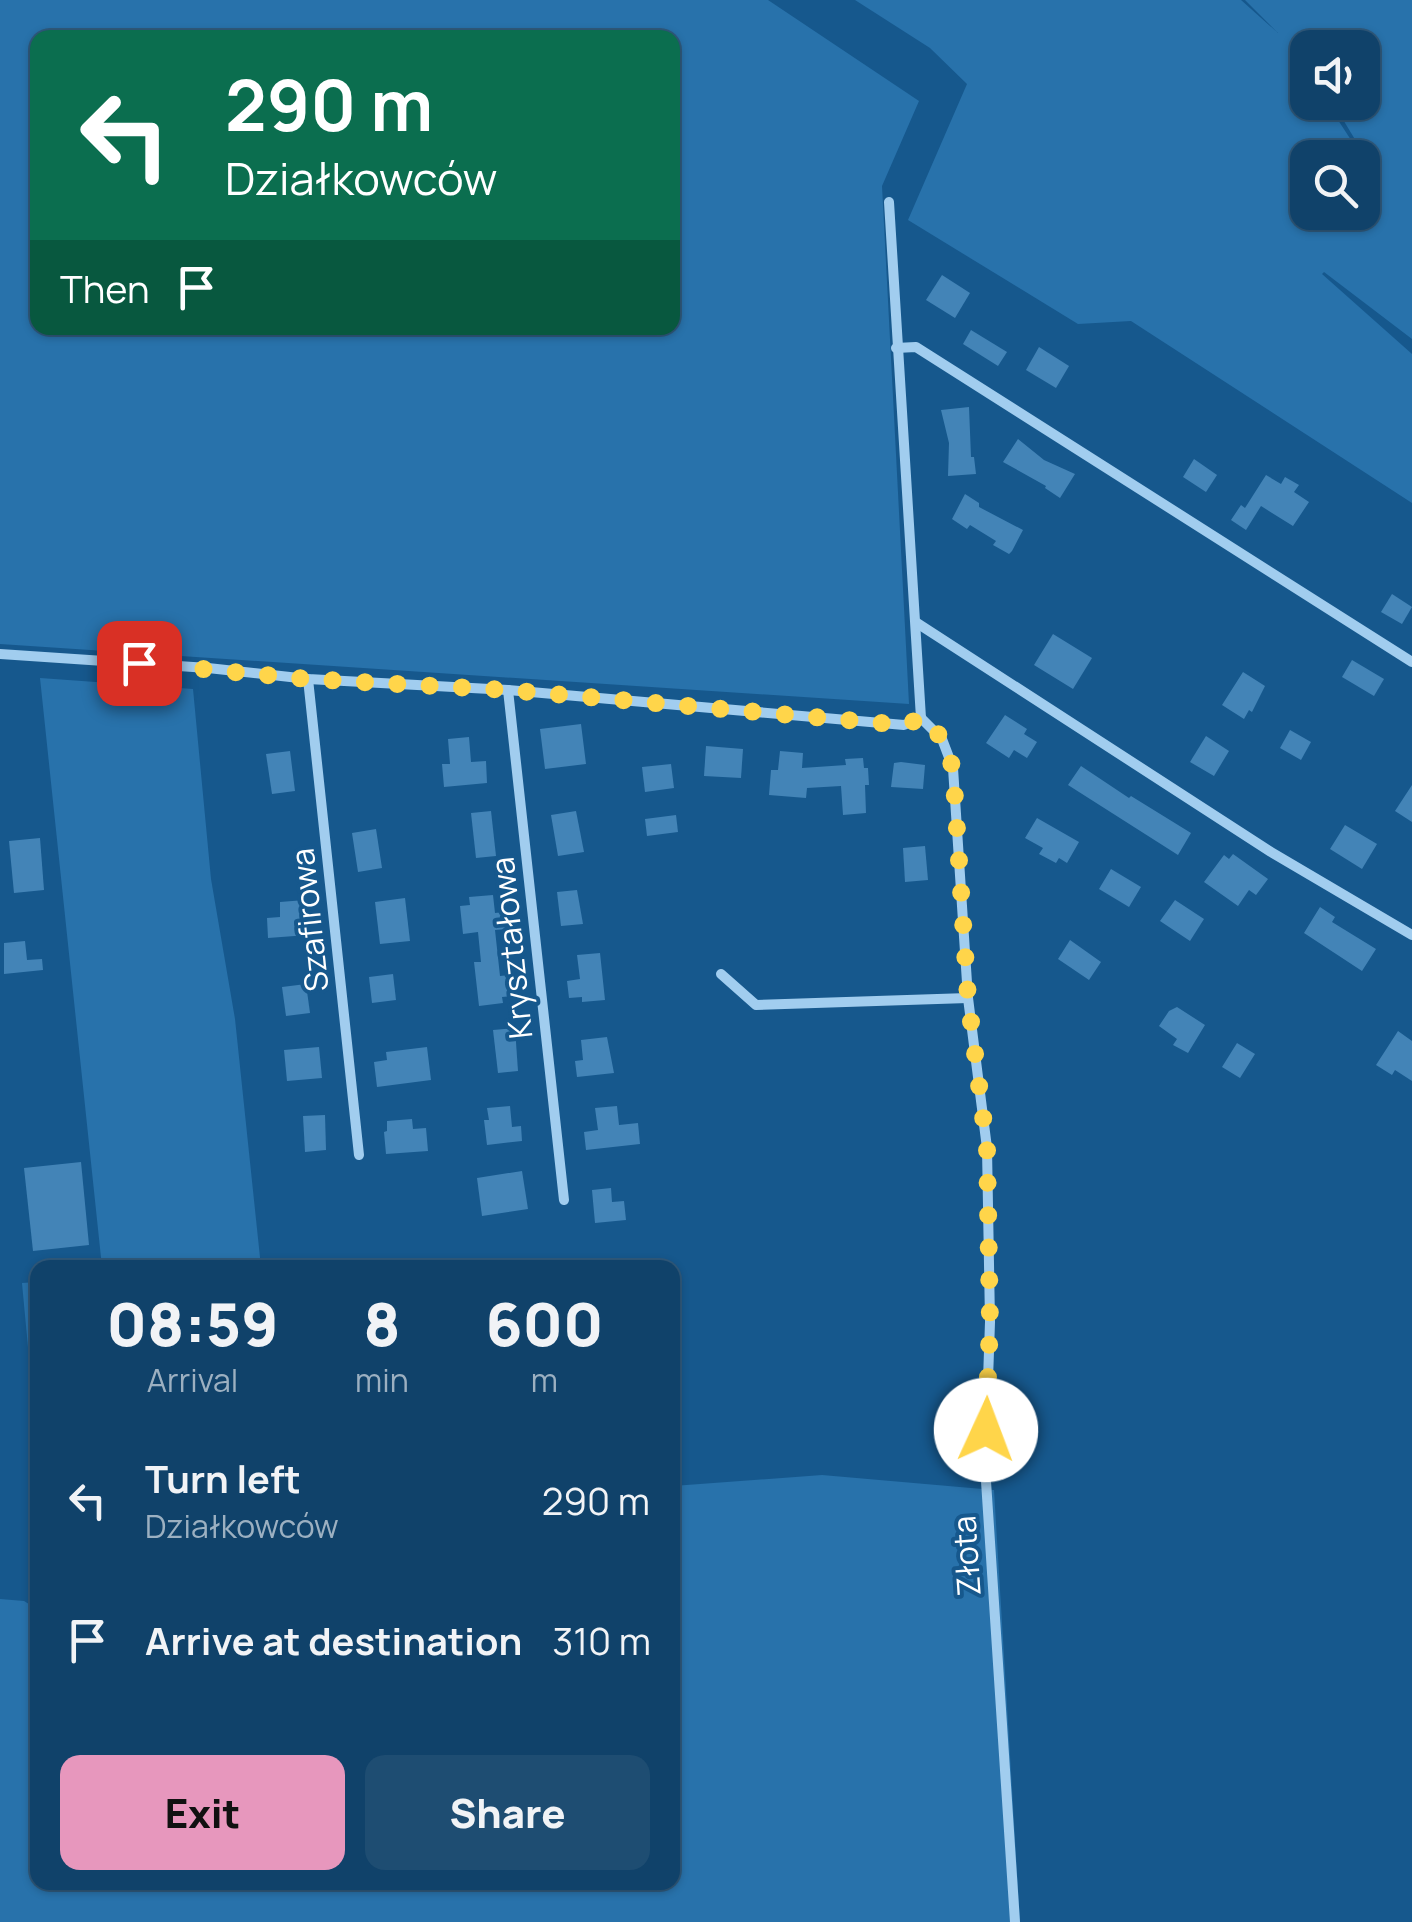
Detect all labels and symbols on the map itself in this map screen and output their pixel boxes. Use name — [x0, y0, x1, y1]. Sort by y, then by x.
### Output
pin — [97, 621, 182, 706]
street label: Szafirowa — [280, 846, 338, 994]
street label: Kryształowa — [480, 855, 542, 1041]
position arrow — [934, 1378, 1038, 1482]
street label: Złota — [941, 1514, 991, 1598]

